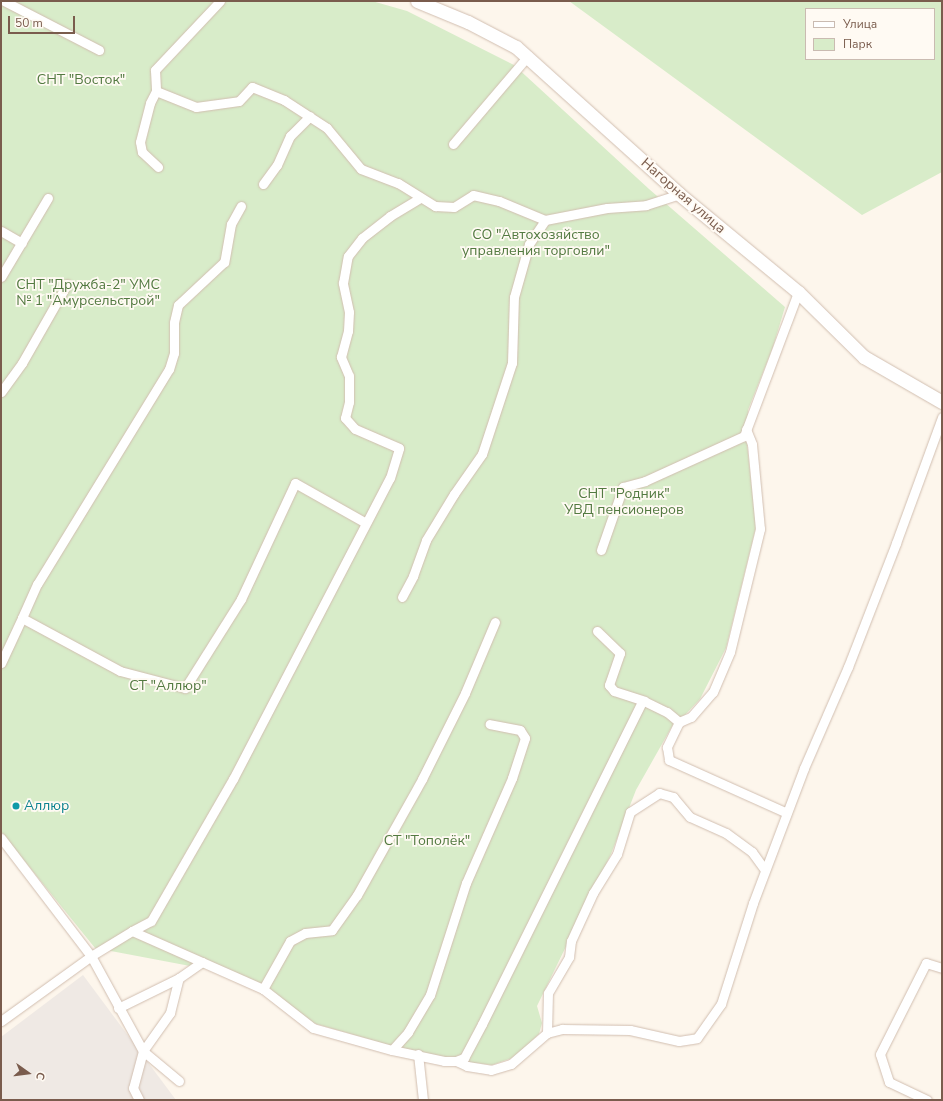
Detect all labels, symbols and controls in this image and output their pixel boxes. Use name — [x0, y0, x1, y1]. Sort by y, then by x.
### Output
scale bar — [10, 8, 77, 34]
legend — [805, 8, 935, 60]
text: 50 m — [15, 15, 43, 31]
text: Улица — [843, 16, 877, 32]
text: Парк — [843, 36, 872, 52]
park label: СНТ "Восток" — [37, 72, 125, 88]
street label: Нагорная улица — [637, 155, 729, 237]
park label: СО "Автохозяйство управления торговли" — [462, 227, 610, 260]
park label: СНТ "Дружба-2" УМС № 1 "Амурсельстрой" — [16, 277, 160, 310]
park label: СНТ "Родник" УВД пенсионеров — [564, 486, 684, 518]
park label: СТ "Аллюр" — [129, 678, 207, 694]
place label: Аллюр — [24, 798, 69, 814]
marker: Аллюр — [11, 801, 21, 811]
park label: СТ "Тополёк" — [384, 833, 470, 849]
north arrow — [8, 1053, 48, 1093]
text: С — [32, 1071, 48, 1081]

